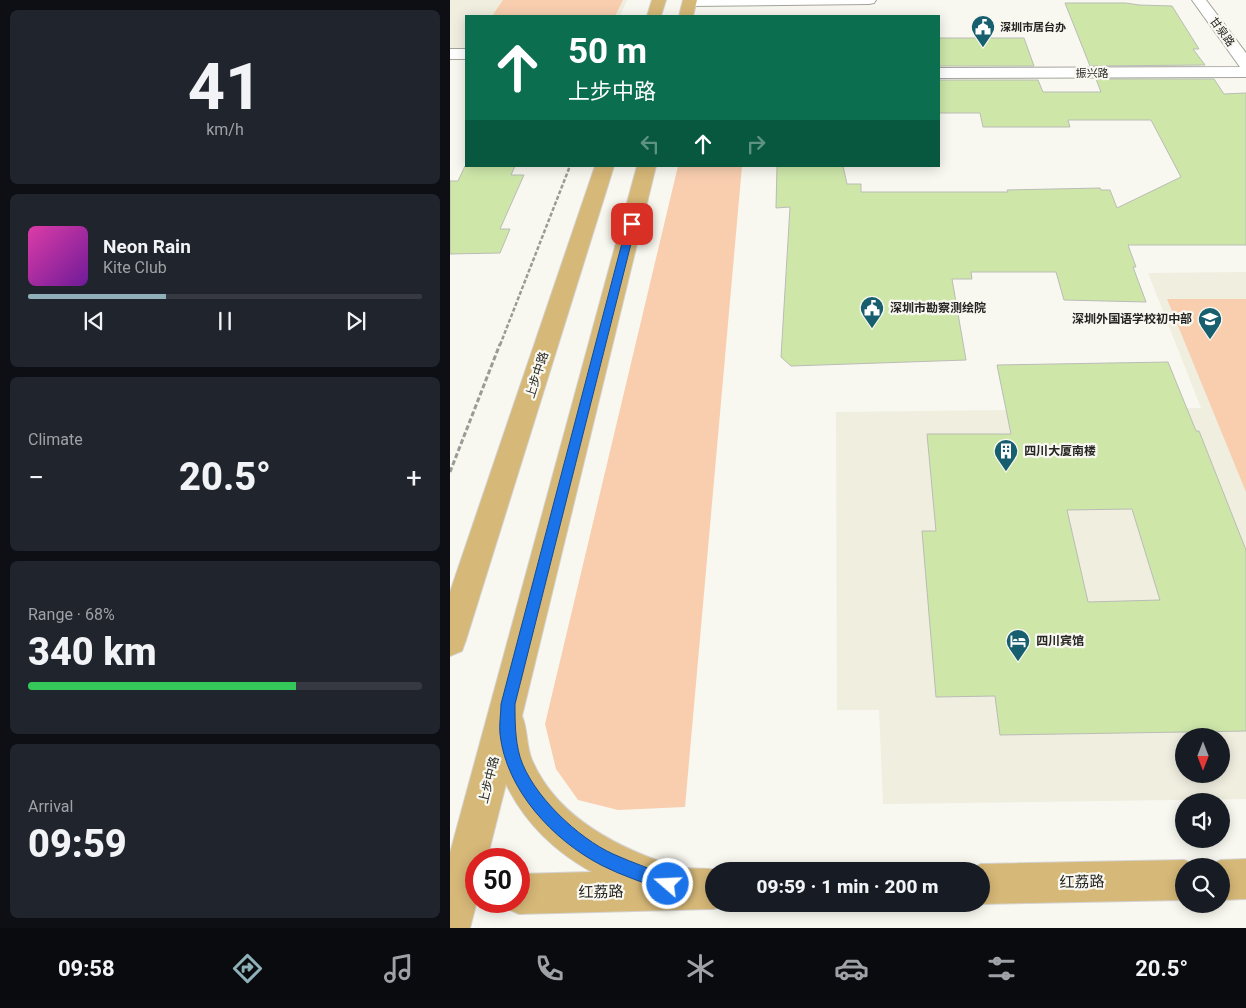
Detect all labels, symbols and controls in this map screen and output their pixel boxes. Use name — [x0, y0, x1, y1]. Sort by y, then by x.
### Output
public building icon: 深圳市居台办 — [970, 14, 996, 48]
street label: 甘泉路 — [1207, 15, 1237, 49]
place label: 深圳市居台办 — [1000, 21, 1066, 34]
text: 50 m — [568, 31, 647, 72]
icon: ahead — [485, 35, 550, 100]
text: 41 — [188, 49, 262, 125]
street label: 振兴路 — [1076, 67, 1109, 80]
text: 上步中路 — [568, 79, 656, 104]
text: km/h — [206, 120, 244, 139]
icon: left — [636, 130, 664, 158]
icon: ahead — [689, 130, 717, 158]
icon: right — [742, 130, 770, 158]
pin — [611, 203, 653, 245]
icon: arrive — [618, 210, 646, 238]
text: Neon Rain — [103, 235, 191, 258]
text: Kite Club — [103, 258, 167, 277]
public building icon: 深圳市勘察测绘院 — [859, 295, 885, 329]
place label: 深圳市勘察测绘院 — [890, 301, 986, 315]
school or university icon: 深圳外国语学校初中部 — [1197, 306, 1223, 340]
icon: previous — [80, 307, 108, 335]
icon: pause — [211, 307, 239, 335]
icon: next — [342, 307, 370, 335]
place label: 深圳外国语学校初中部 — [1072, 312, 1192, 326]
street label: 上步中路 — [523, 350, 551, 400]
text: Climate — [28, 430, 83, 449]
building icon: 四川大厦南楼 — [993, 438, 1019, 472]
place label: 四川大厦南楼 — [1024, 444, 1096, 458]
text: 20.5° — [179, 455, 271, 499]
text: − — [28, 461, 44, 494]
text: + — [406, 461, 422, 494]
text: Range · 68% — [28, 605, 115, 624]
hotel icon: 四川宾馆 — [1005, 628, 1031, 662]
text: 340 km — [28, 630, 157, 674]
place label: 四川宾馆 — [1036, 634, 1084, 648]
north arrow — [1175, 728, 1230, 782]
map controls — [1175, 728, 1230, 913]
street label: 上步中路 — [476, 755, 502, 805]
button: sound — [1175, 793, 1230, 848]
text: Arrival — [28, 797, 73, 816]
text: 09:59 — [28, 822, 127, 866]
speed limit sign: 50 — [465, 848, 530, 913]
position arrow — [641, 857, 693, 909]
button: search — [1175, 858, 1230, 913]
street label: 红荔路 — [1059, 873, 1105, 891]
text: 09:59 · 1 min · 200 m — [756, 875, 939, 898]
street label: 红荔路 — [578, 883, 624, 901]
icon: directions — [230, 951, 265, 986]
icon: music — [381, 951, 416, 986]
icon: phone — [532, 951, 567, 986]
icon: climate — [683, 951, 718, 986]
icon: car — [834, 951, 869, 986]
icon: filters — [984, 951, 1019, 986]
text: 09:58 — [58, 956, 115, 981]
text: 20.5° — [1135, 956, 1188, 981]

